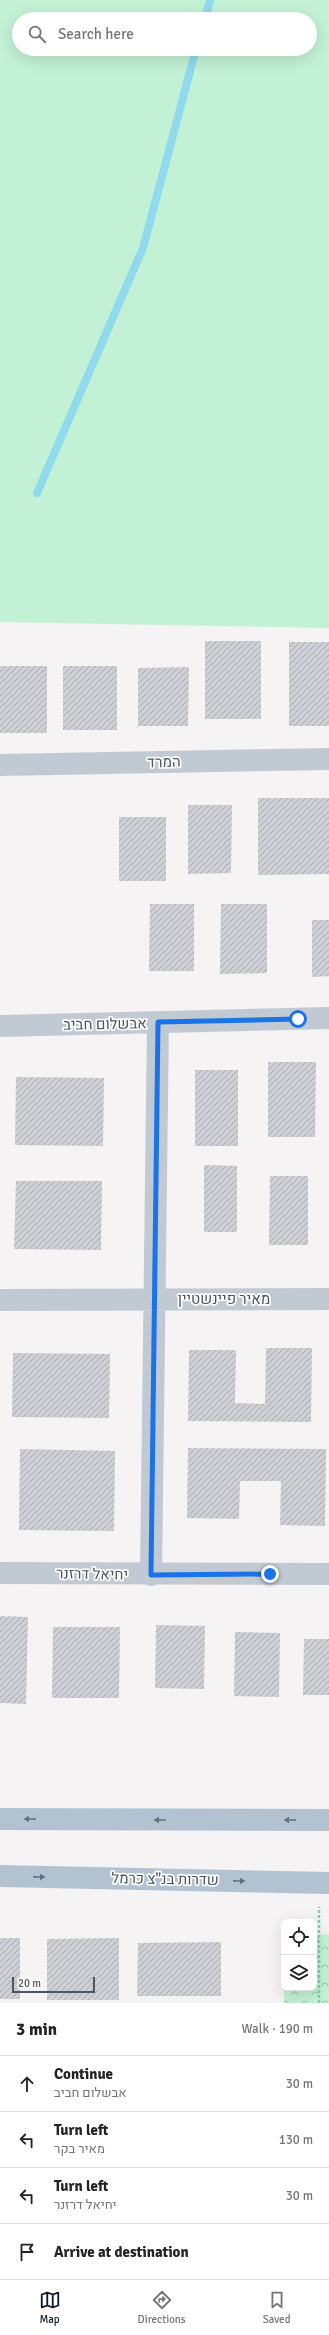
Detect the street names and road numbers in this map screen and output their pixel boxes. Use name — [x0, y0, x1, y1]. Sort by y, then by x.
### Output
street label: המרד — [147, 753, 181, 771]
street label: אבשלום חביב — [63, 1014, 147, 1034]
street label: מאיר פיינשטיין — [178, 1290, 270, 1308]
street label: יחיאל דרזנר — [56, 1564, 128, 1584]
street label: שדרות בנ"צ כרמל — [111, 1869, 219, 1889]

